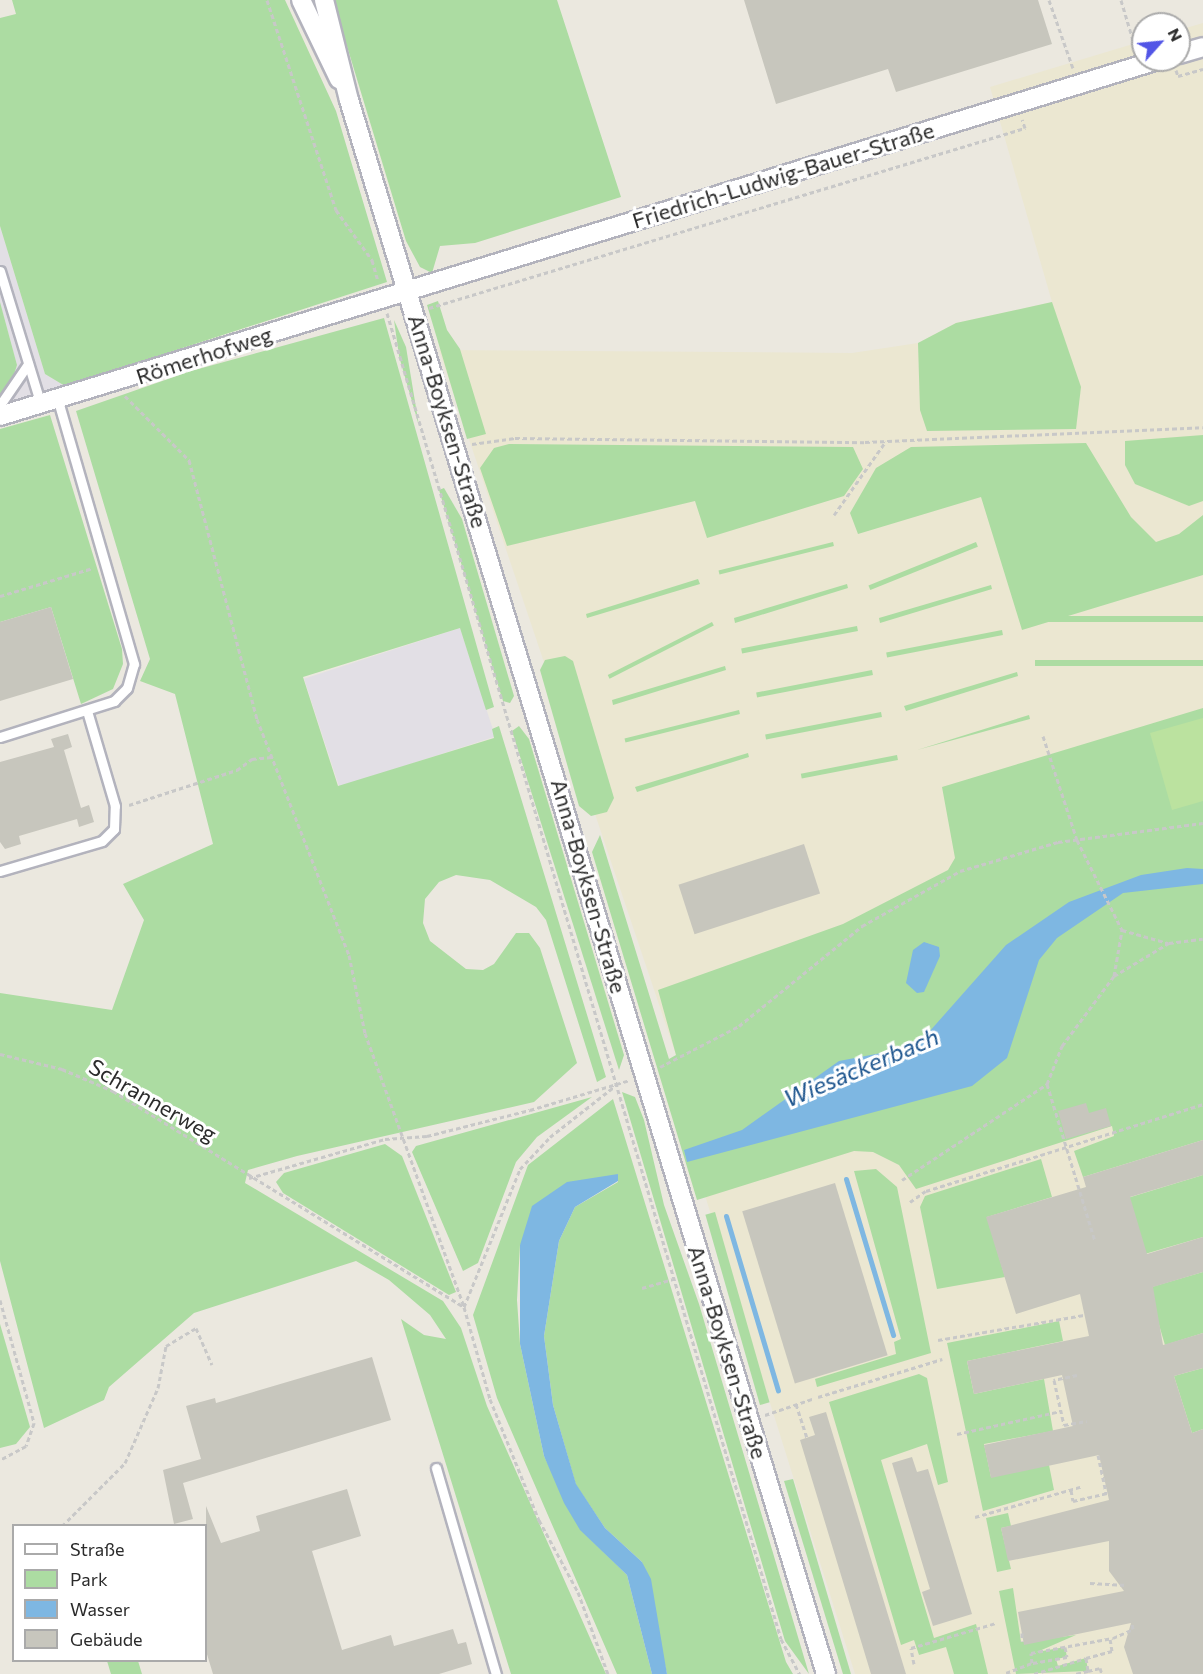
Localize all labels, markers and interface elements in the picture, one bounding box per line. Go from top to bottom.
north arrow [1131,12,1191,72]
text: N [1165,25,1187,44]
street label: Friedrich-Ludwig-Bauer-Straße [629,116,937,234]
street label: Anna-Boyksen-Straße [403,311,493,531]
street label: Römerhofweg [132,321,276,389]
street label: Anna-Boyksen-Straße [546,776,632,996]
water label: Wiesäckerbach [779,1021,943,1113]
street label: Schrannerweg [85,1053,221,1147]
street label: Anna-Boyksen-Straße [683,1242,773,1462]
legend [12,1524,207,1662]
text: Straße [70,1538,125,1560]
text: Park [70,1568,108,1590]
text: Wasser [70,1598,130,1620]
text: Gebäude [70,1628,143,1650]

